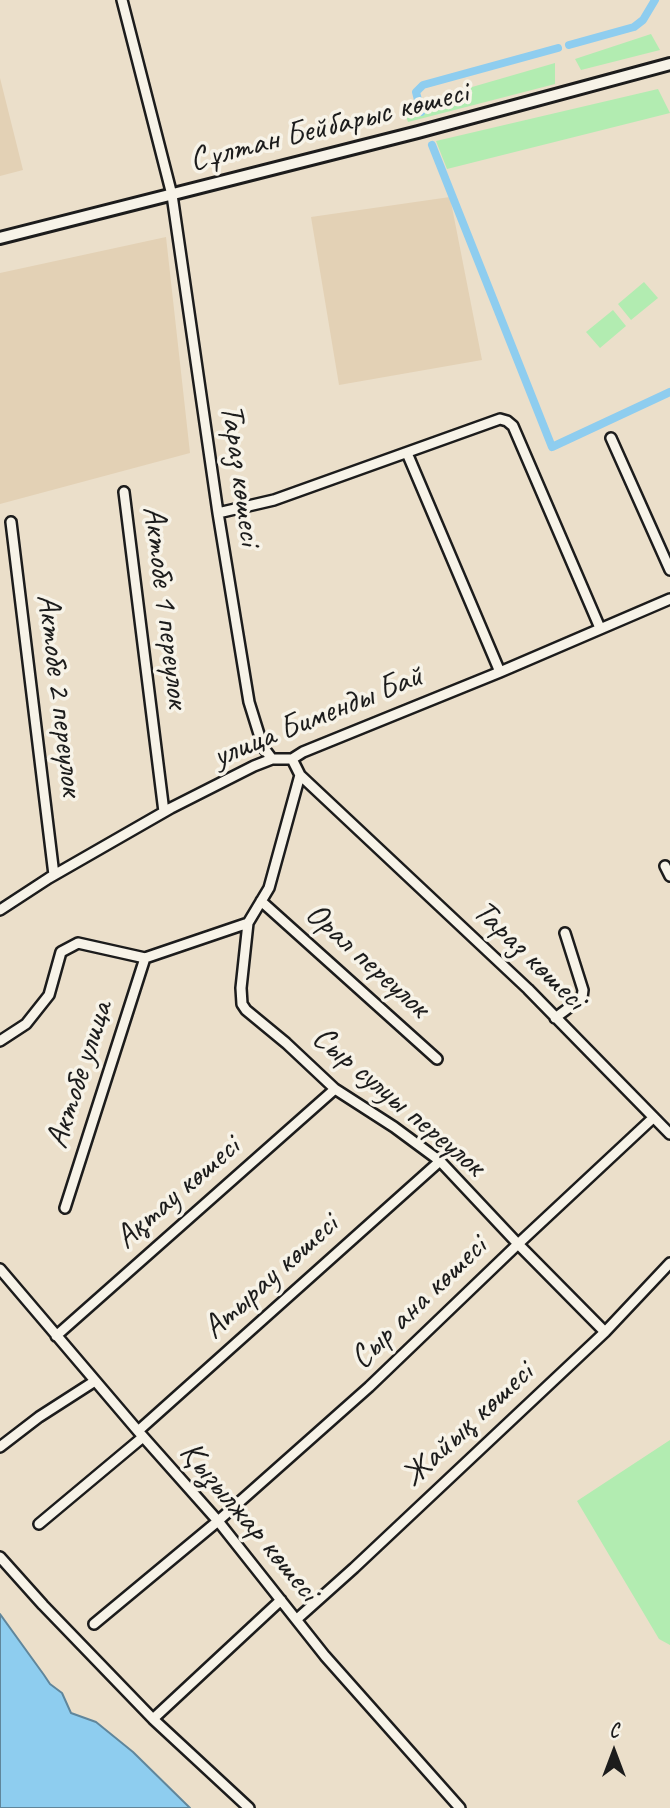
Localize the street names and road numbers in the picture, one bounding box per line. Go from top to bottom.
street label: Сұлтан Бейбарыс көшесі [186,73,472,181]
street label: Тараз көшесі [210,402,270,548]
street label: Актобе 1 переулок [133,504,197,710]
street label: Актобе 2 переулок [27,592,91,798]
street label: улица Бименды Бай [207,657,429,777]
street label: Тараз көшесі [464,892,594,1020]
street label: Орал переулок [297,895,437,1027]
street label: Актобе улица [38,997,122,1153]
street label: Сыр сулуы переулок [303,1018,493,1186]
street label: Ақтау көшесі [107,1128,249,1258]
street label: Атырау көшесі [195,1206,347,1348]
street label: Сыр ана көшесі [342,1228,496,1378]
street label: Жайық көшесі [394,1354,542,1496]
street label: Қызылжар көшесі [170,1434,328,1610]

